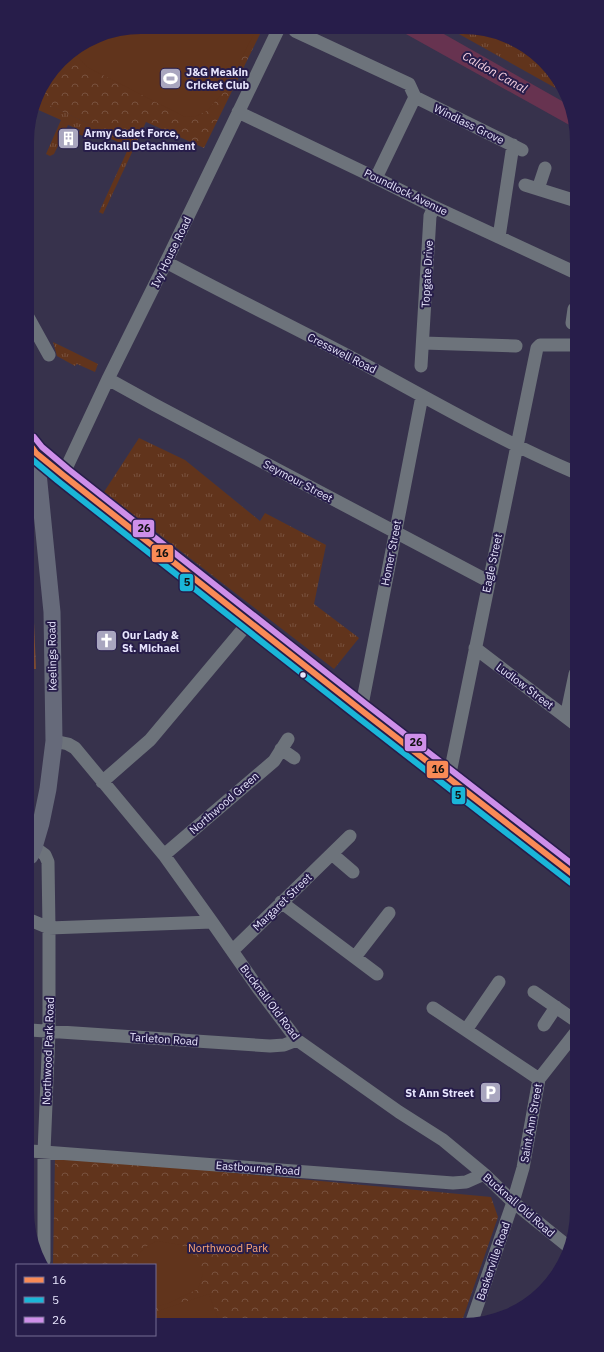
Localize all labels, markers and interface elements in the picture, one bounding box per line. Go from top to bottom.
water label: Caldon Canal [460,48,531,96]
sports icon: J&G Meakin Cricket Club [157,65,183,91]
place label: J&G Meakin Cricket Club [186,65,250,92]
street label: Windlass Grove [432,101,506,147]
building icon: Army Cadet Force, Bucknall Detachment [55,126,81,152]
place label: Army Cadet Force, Bucknall Detachment [84,126,195,153]
street label: Poundlock Avenue [362,166,450,218]
street label: Ivy House Road [148,214,194,290]
street label: Topgate Drive [418,240,436,308]
street label: Cresswell Road [305,330,379,376]
street label: Seymour Street [261,457,335,505]
line badge: 26 [132,519,155,538]
street label: Homer Street [378,519,404,587]
text: 26 [137,521,151,535]
street label: Eagle Street [479,532,505,594]
line badge: 16 [151,544,174,563]
text: 16 [155,546,169,560]
line badge: 5 [179,573,194,592]
text: 5 [184,575,191,589]
street label: Keelings Road [44,621,60,691]
church icon: Our Lady & St. Michael [94,628,120,654]
place label: Our Lady & St. Michael [122,628,180,655]
street label: Ludlow Street [493,660,557,712]
unlabelled marker [298,670,308,680]
line badge: 26 [404,733,427,752]
text: 26 [409,735,423,749]
line badge: 16 [426,760,449,779]
text: 16 [431,762,445,776]
street label: Northwood Green [186,769,262,837]
line badge: 5 [451,786,466,805]
text: 5 [455,788,462,802]
street label: Margaret Street [249,870,315,934]
street label: Bucknall Old Road [237,962,303,1042]
street label: Northwood Park Road [39,997,57,1105]
street label: Tarleton Road [129,1030,199,1048]
parking icon: St Ann Street [477,1080,503,1106]
street label: Saint Ann Street [517,1082,545,1164]
place label: St Ann Street [405,1086,474,1100]
street label: Eastbourne Road [215,1158,301,1178]
street label: Bucknall Old Road [480,1170,558,1240]
street label: Baskerville Road [473,1220,513,1302]
park label: Northwood Park [188,1241,268,1255]
legend [16,1264,156,1336]
text: 16 [52,1272,66,1287]
text: 5 [52,1292,59,1307]
text: 26 [52,1312,66,1327]

